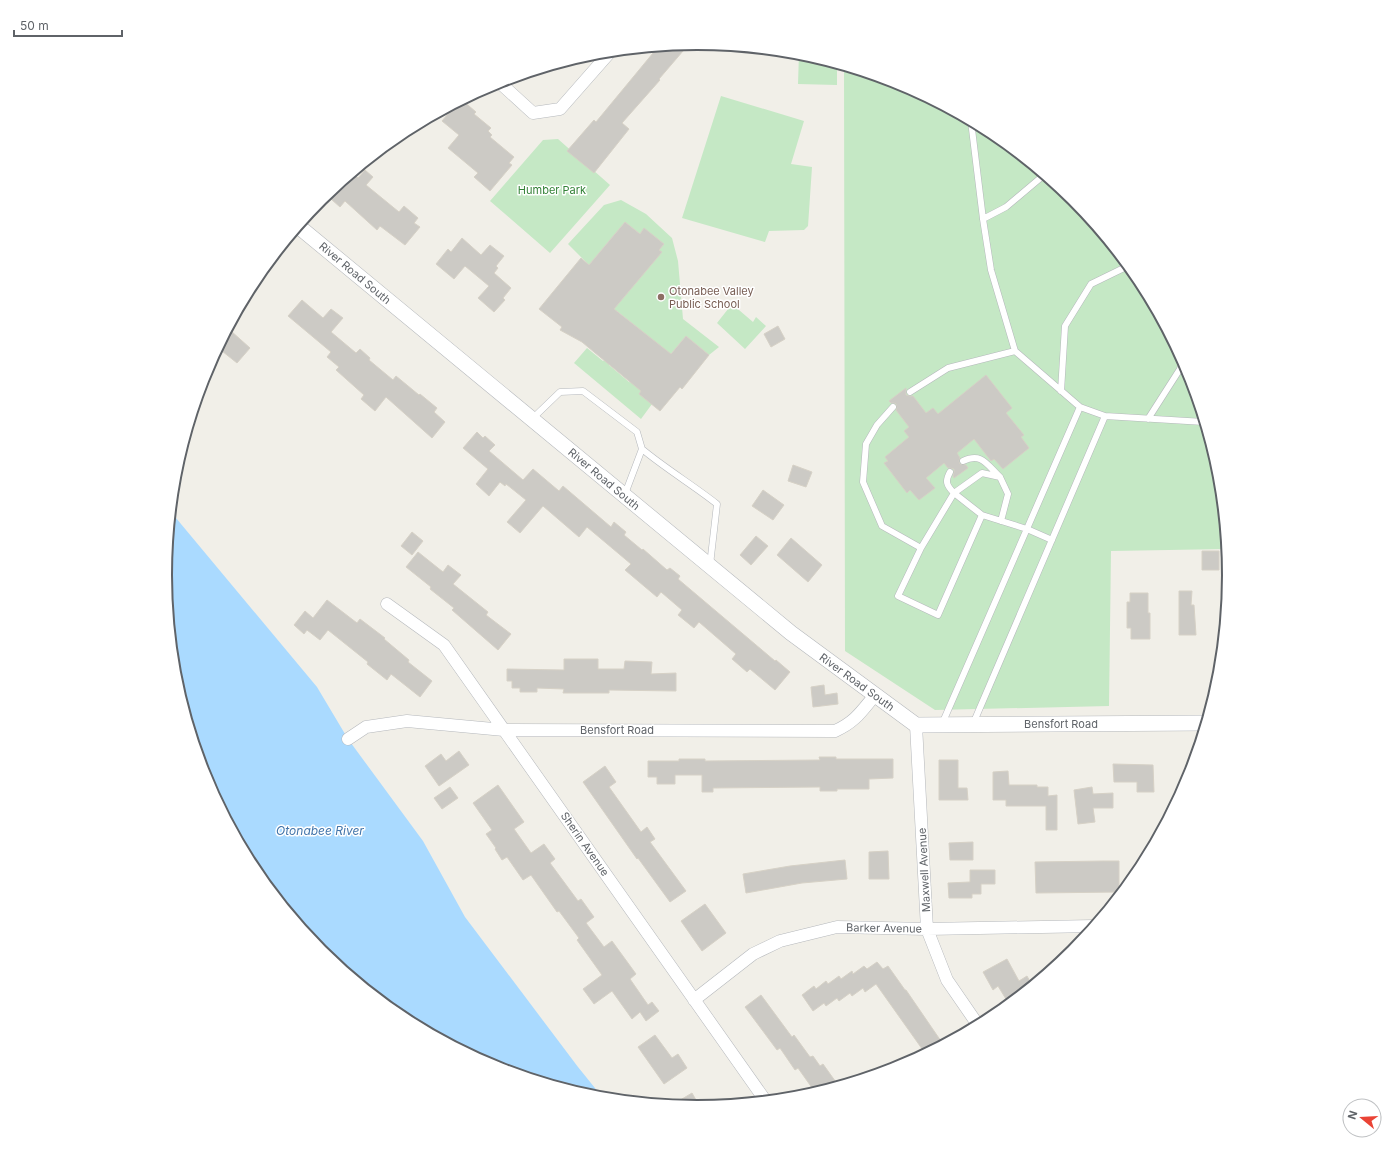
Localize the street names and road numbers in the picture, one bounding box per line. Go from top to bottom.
street label: River Road South [316,239,394,307]
street label: River Road South [565,445,643,513]
street label: River Road South [817,650,897,714]
street label: Bensfort Road [1024,717,1098,731]
street label: Bensfort Road [580,723,654,737]
street label: Sherin Avenue [558,809,612,879]
street label: Maxwell Avenue [915,827,933,913]
street label: Barker Avenue [846,920,922,936]

